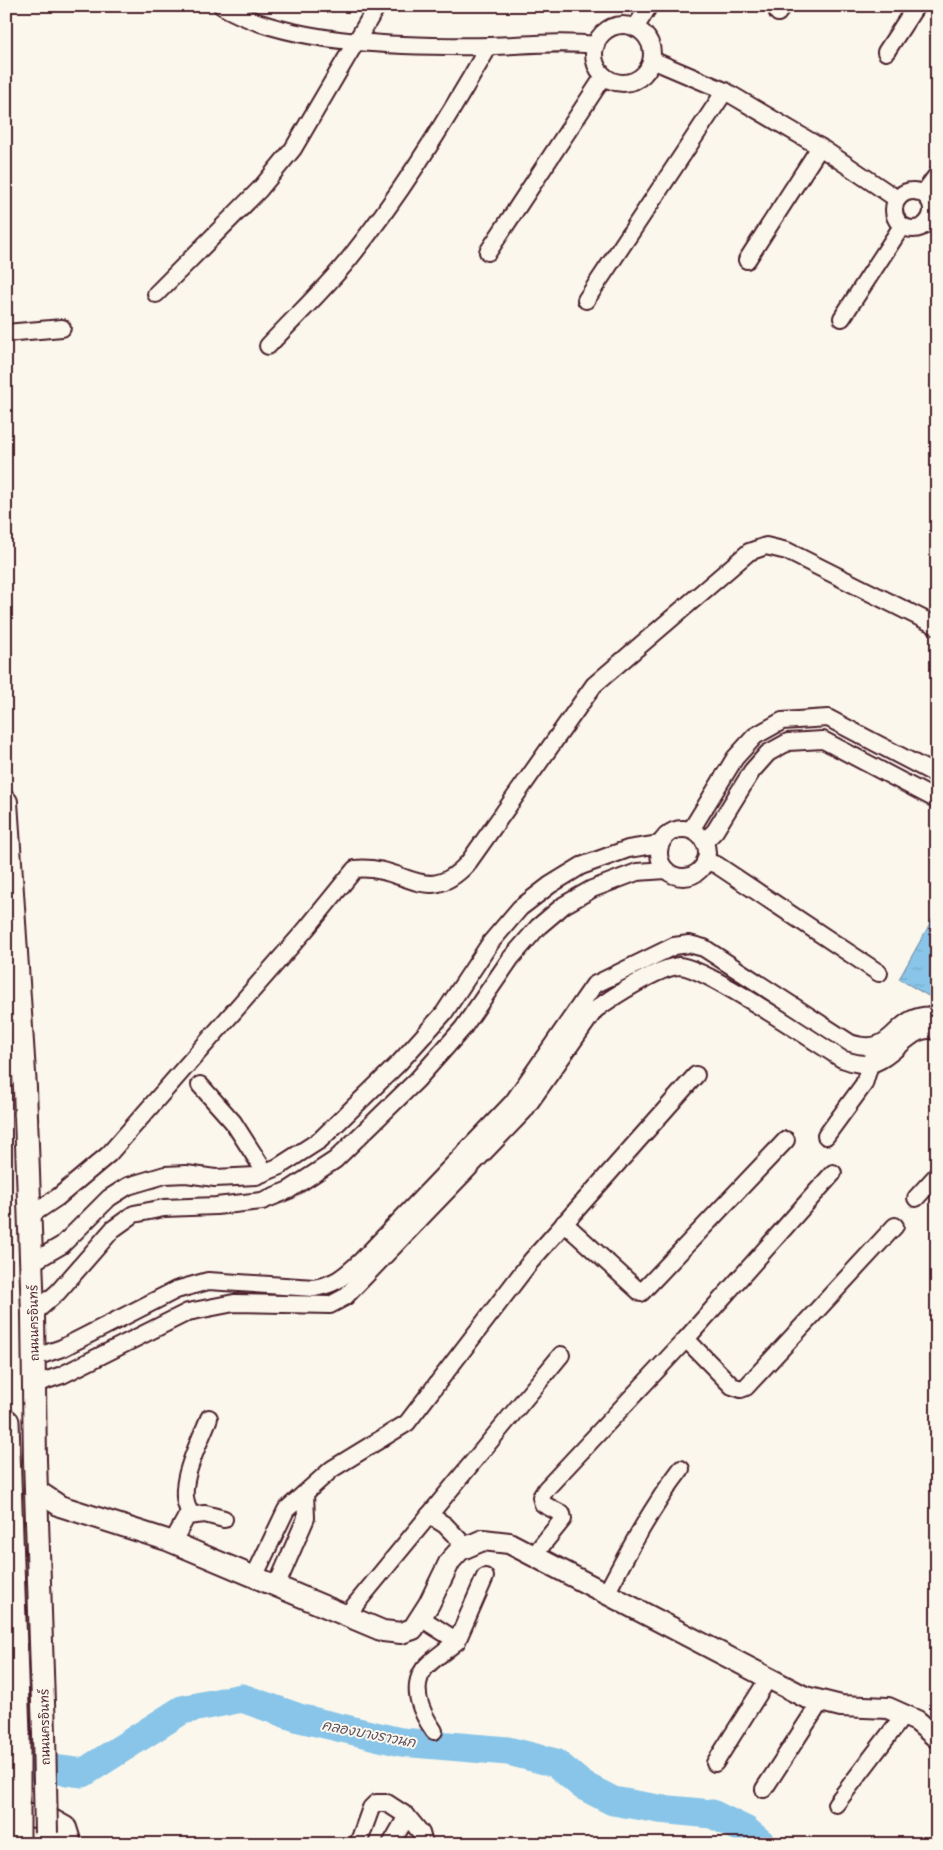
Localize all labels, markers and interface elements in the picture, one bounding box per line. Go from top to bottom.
street label: ถนนนครอินทร์ [23,1284,43,1361]
street label: ถนนนครอินทร์ [34,1688,54,1765]
water label: คลองบางราวนก [320,1714,418,1753]

